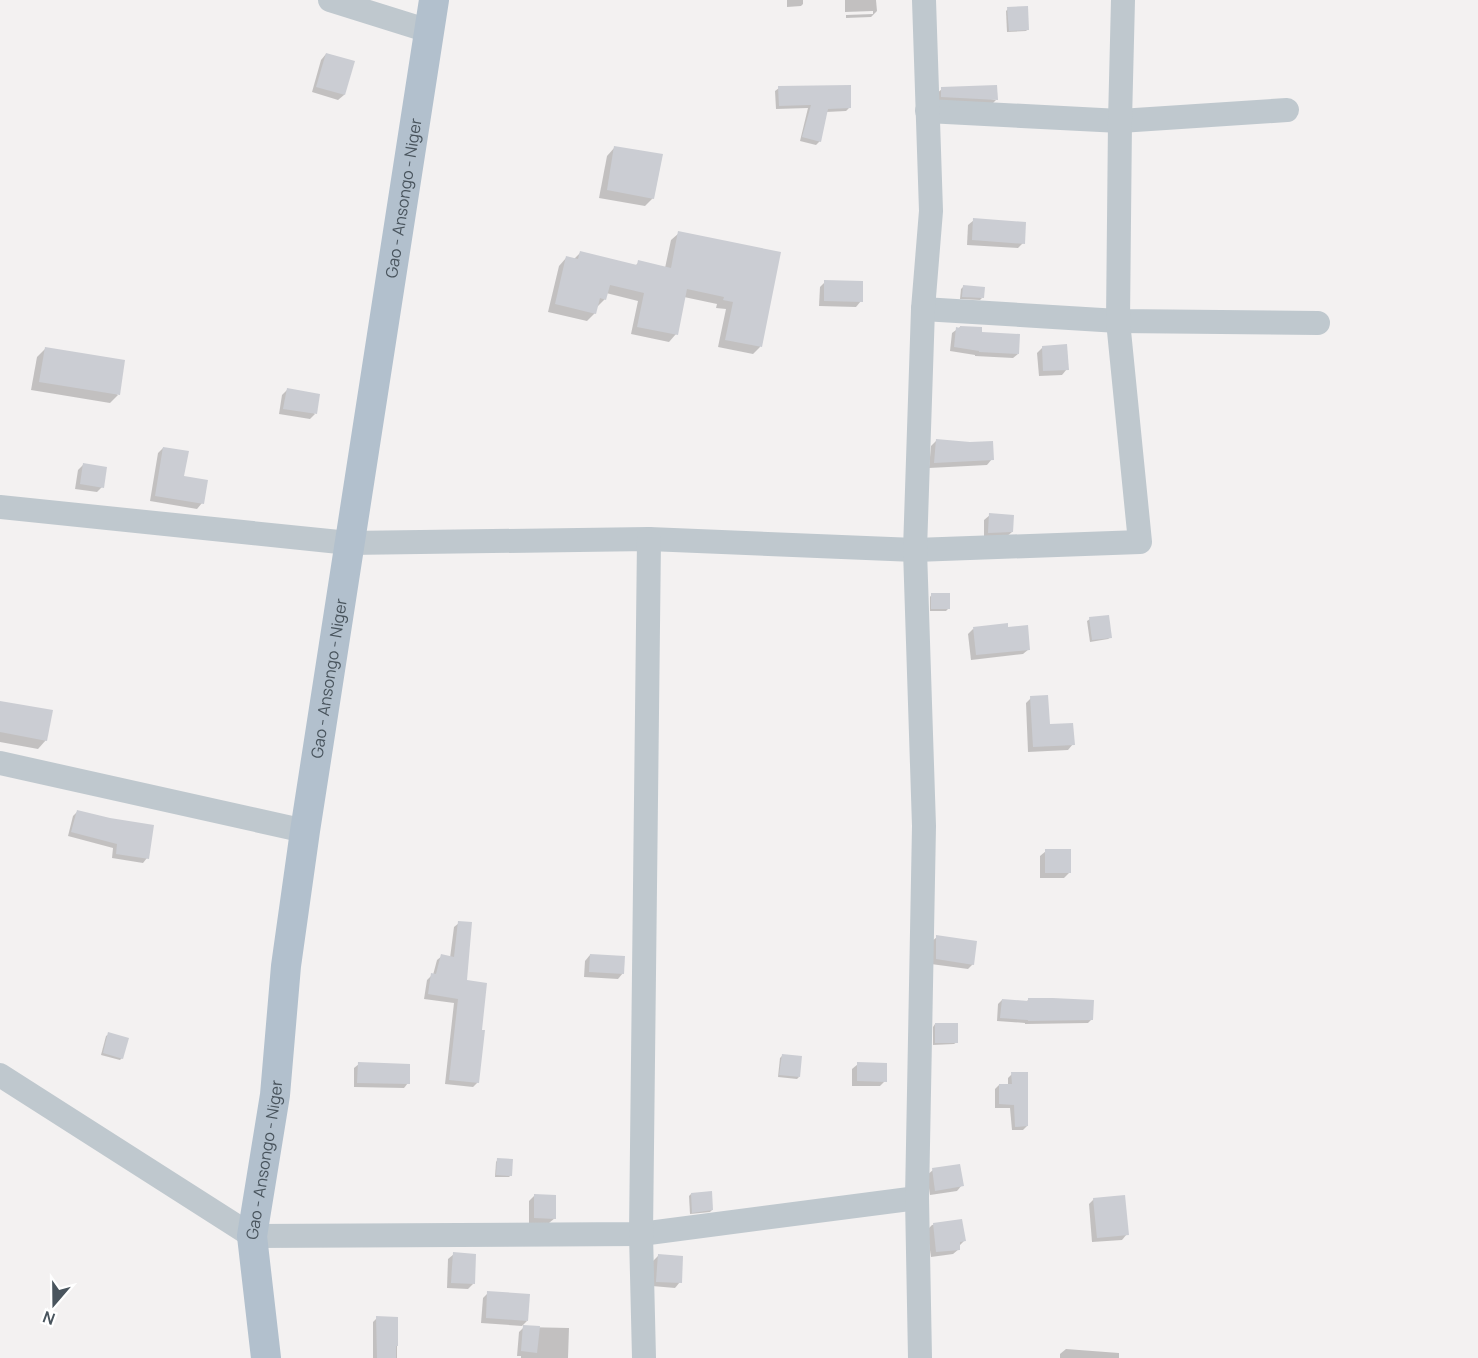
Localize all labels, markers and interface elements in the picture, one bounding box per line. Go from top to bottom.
street label: Gao - Ansongo - Niger [380,116,427,279]
street label: Gao - Ansongo - Niger [305,597,352,760]
street label: Gao - Ansongo - Niger [241,1079,287,1241]
north arrow [24,1274,84,1334]
text: N [40,1306,58,1330]

